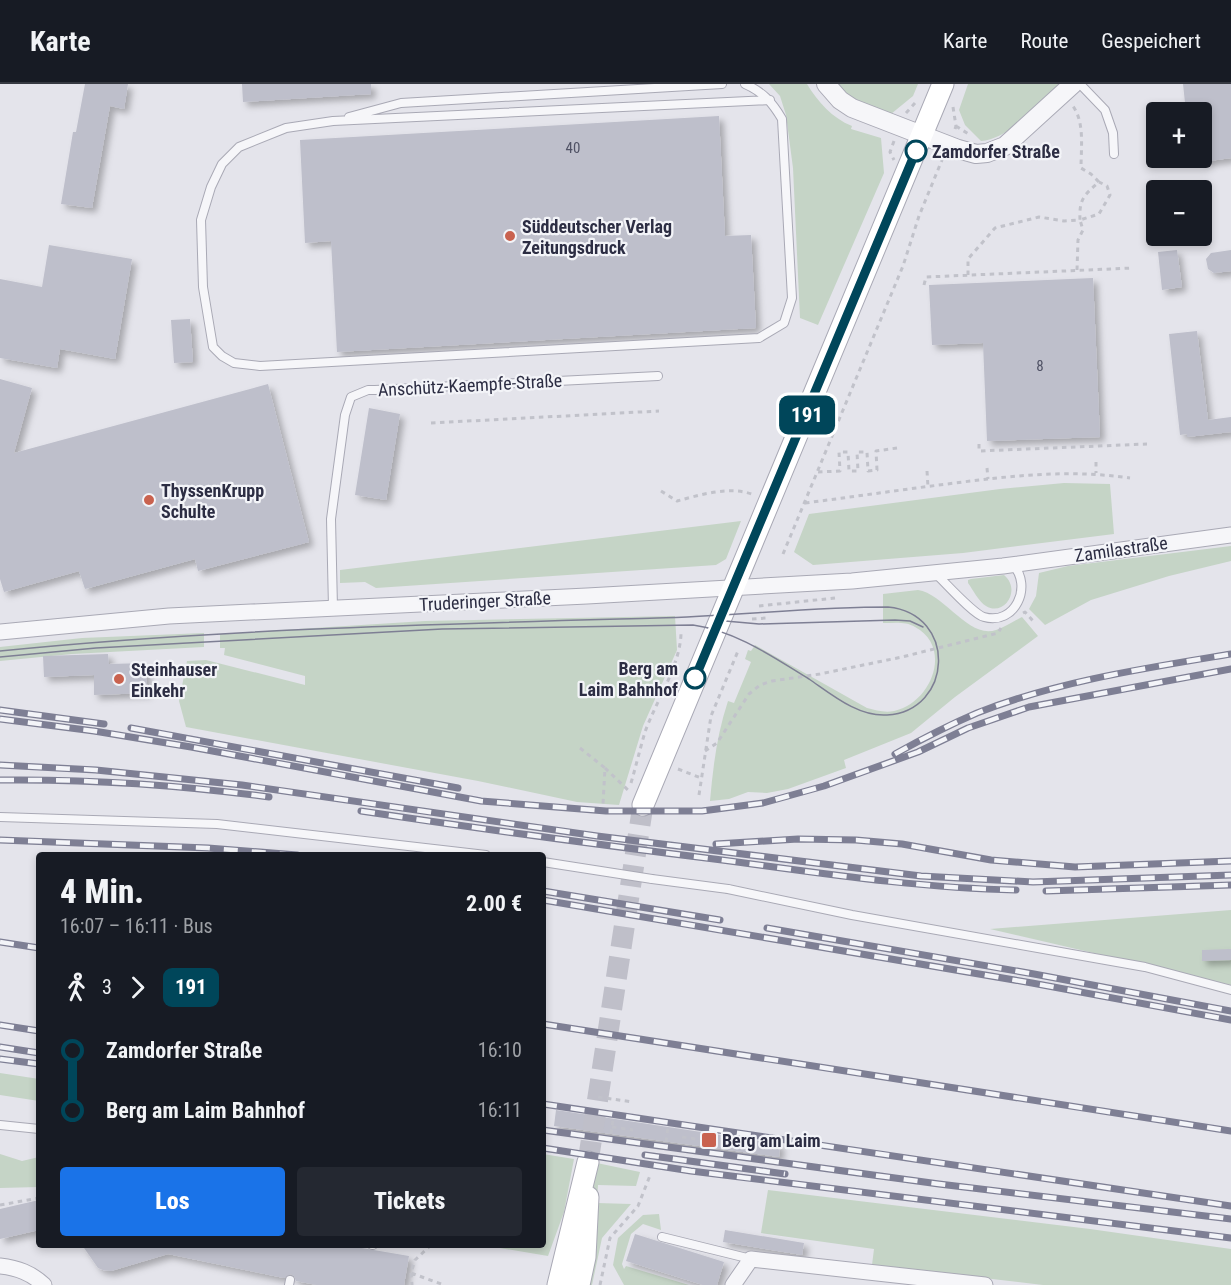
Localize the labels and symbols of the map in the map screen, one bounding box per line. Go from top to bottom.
house number: 40 [566,139,580,157]
marker: Zamdorfer Straße [905,140,927,162]
place label: Zamdorfer Straße [932,141,1060,162]
place label: Süddeutscher Verlag Zeitungsdruck [522,216,672,258]
marker: Süddeutscher Verlag Zeitungsdruck [503,229,517,243]
house number: 8 [1036,357,1044,375]
street label: Anschütz-Kaempfe-Straße [377,370,563,400]
line badge: 191 [772,396,842,434]
place label: ThyssenKrupp Schulte [161,480,264,522]
marker: ThyssenKrupp Schulte [142,493,156,507]
street label: Zamilastraße [1073,532,1169,566]
street label: Truderinger Straße [419,587,551,615]
place label: Berg am Laim Bahnhof [579,658,678,700]
place label: Steinhauser Einkehr [131,659,217,701]
marker: Berg am Laim Bahnhof [684,667,706,689]
marker: Steinhauser Einkehr [112,672,126,686]
place label: Berg am Laim [722,1130,821,1151]
marker: Berg am Laim [700,1131,718,1149]

